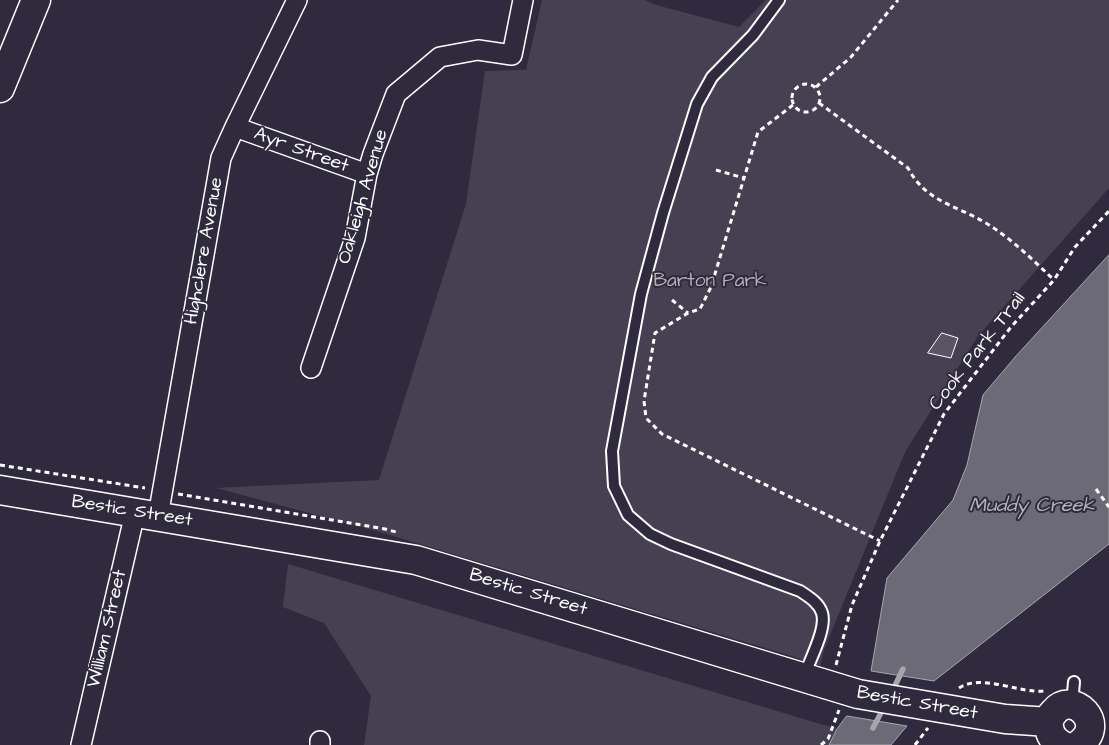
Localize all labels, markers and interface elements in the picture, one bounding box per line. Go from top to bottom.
street label: Ayr Street [250,123,352,179]
street label: Oakleigh Avenue [334,127,394,267]
street label: Highclere Avenue [181,176,229,326]
park label: Barton Park [653,271,767,293]
street label: Cook Park Trail [925,288,1031,416]
street label: Bestic Street [70,491,194,533]
water label: Muddy Creek [969,495,1095,519]
street label: Bestic Street [466,564,590,622]
street label: William Street [83,568,133,690]
street label: Bestic Street [855,682,979,726]

